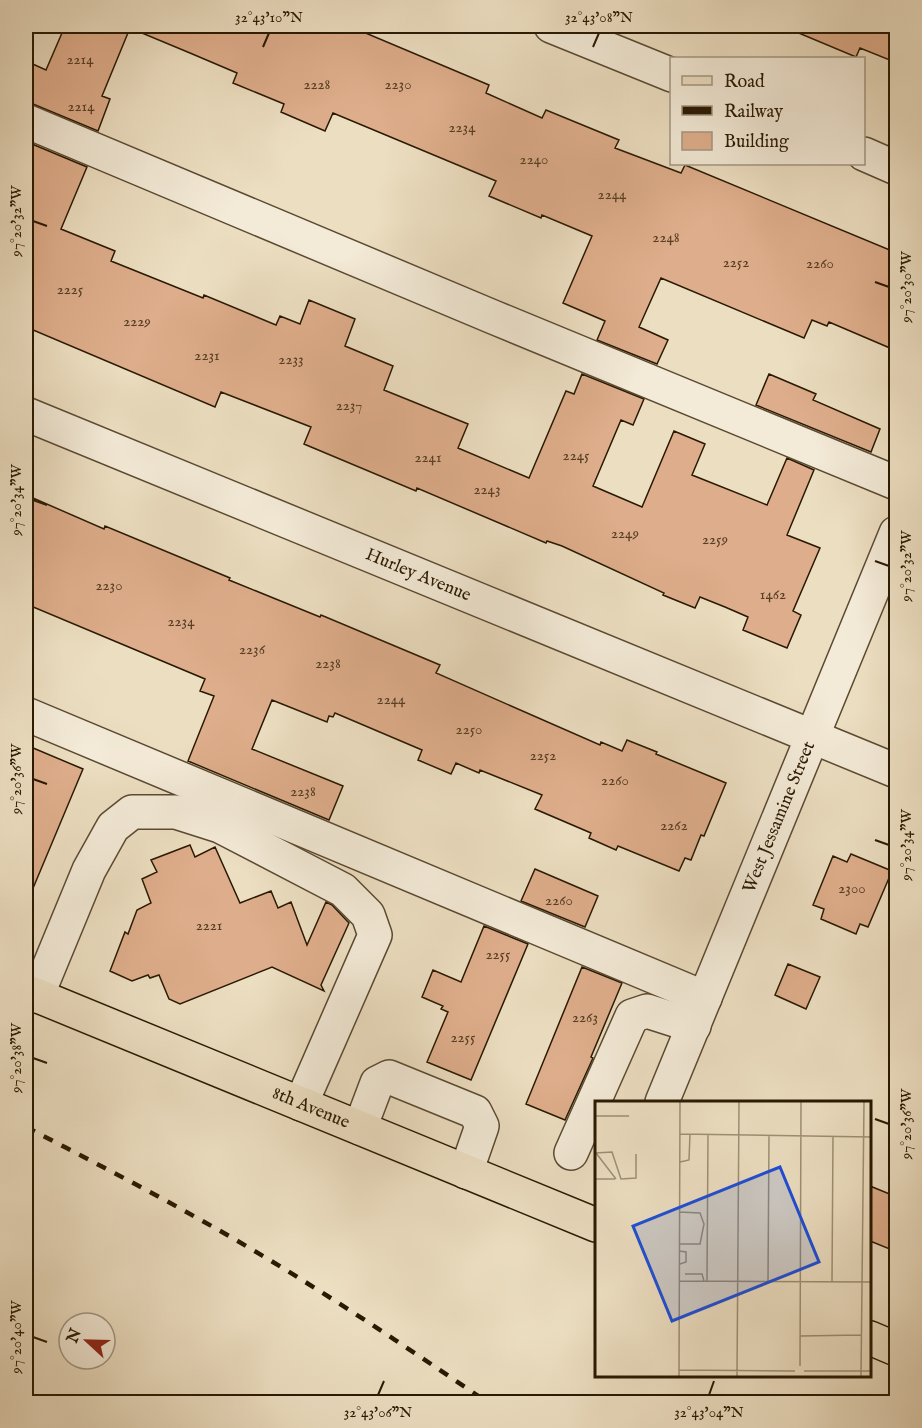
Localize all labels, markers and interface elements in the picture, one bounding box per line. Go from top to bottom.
text: 32°43'10"N [235,8,303,27]
text: 32°43'08"N [565,8,633,27]
house number: 2214 [66,50,94,69]
legend [670,57,865,165]
text: Road [724,71,765,94]
house number: 2228 [304,75,331,94]
house number: 2230 [384,75,412,94]
house number: 2214 [67,97,95,116]
text: Railway [724,101,783,124]
house number: 2234 [448,118,476,137]
text: Building [724,131,789,154]
house number: 2240 [520,150,548,169]
text: 97°20'32"W [7,185,26,258]
house number: 2244 [598,185,627,204]
house number: 2248 [652,228,680,247]
text: 97°20'30"W [897,251,916,324]
house number: 2252 [723,253,749,272]
house number: 2260 [806,254,834,273]
house number: 2225 [57,280,84,299]
house number: 2229 [123,312,151,331]
house number: 2231 [194,346,220,365]
house number: 2233 [278,350,304,369]
house number: 2237 [336,396,362,415]
house number: 2245 [563,446,590,465]
house number: 2241 [414,448,442,467]
text: 97°20'34"W [7,464,26,537]
house number: 2243 [473,480,501,499]
house number: 2249 [611,524,639,543]
house number: 2259 [702,530,728,549]
text: 97°20'32"W [897,530,916,603]
street label: Hurley Avenue [362,543,474,607]
house number: 2230 [95,576,123,595]
house number: 1462 [760,585,786,604]
house number: 2234 [167,612,195,631]
house number: 2236 [239,640,266,659]
house number: 2238 [315,654,341,673]
house number: 2244 [377,690,406,709]
house number: 2250 [456,720,482,739]
street label: West Jessamine Street [738,738,821,896]
text: 97°20'36"W [7,743,26,815]
house number: 2252 [530,746,556,765]
house number: 2260 [601,771,629,790]
house number: 2238 [290,782,316,801]
text: 97°20'34"W [897,809,916,882]
house number: 2262 [660,816,688,835]
house number: 2300 [838,879,866,898]
house number: 2260 [545,891,573,910]
house number: 2221 [196,916,222,935]
house number: 2255 [486,945,511,964]
house number: 2263 [572,1008,598,1027]
text: 97°20'38"W [7,1022,26,1094]
house number: 2255 [451,1028,476,1047]
street label: 8th Avenue [269,1082,353,1134]
text: 97°20'36"W [897,1088,916,1160]
inset map [595,1101,871,1377]
text: 97°20'40"W [7,1300,26,1375]
north arrow [57,1311,117,1371]
text: N [63,1326,87,1347]
text: 32°43'06"N [344,1403,412,1422]
text: 32°43'04"N [674,1403,744,1422]

